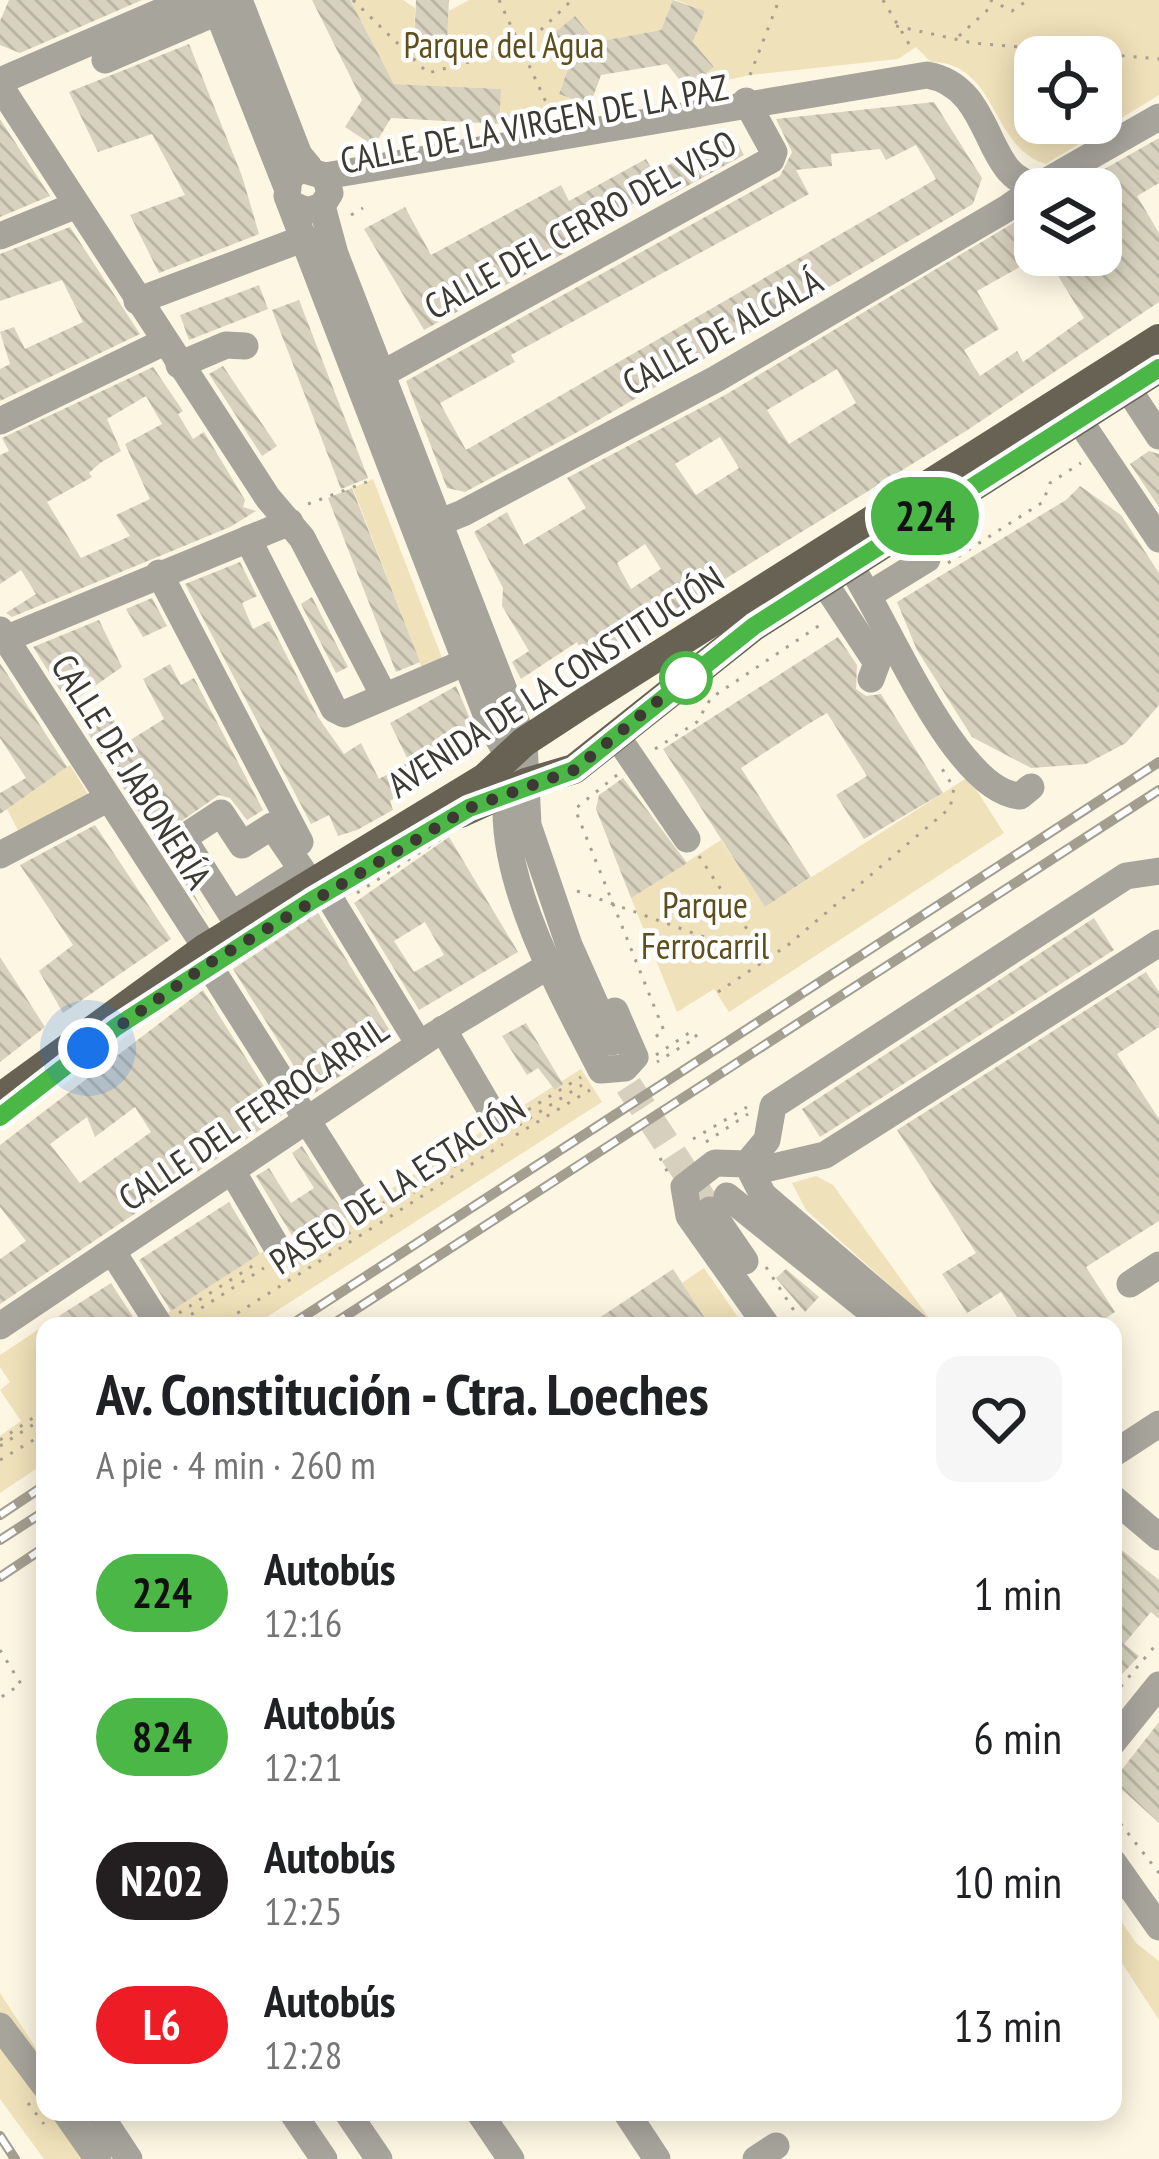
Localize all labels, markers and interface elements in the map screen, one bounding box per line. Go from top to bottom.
park label: Parque del Agua [404,21,604,68]
map controls [1014,36,1122,276]
button: locate [1014,36,1122,144]
street label: CALLE DE LA VIRGEN DE LA PAZ [336,62,732,184]
street label: CALLE DEL CERRO DEL VISO [416,119,744,329]
button: layers [1014,168,1122,276]
street label: CALLE DE ALCALÁ [614,257,830,405]
line badge: 224 [856,477,994,555]
text: 224 [895,488,955,543]
street label: AVENIDA DE LA CONSTITUCIÓN [378,555,732,807]
street label: CALLE DE JABONERÍA [41,645,223,897]
unlabelled marker [661,653,711,703]
park label: Parque Ferrocarril [641,881,770,969]
street label: CALLE DEL FERROCARRIL [109,1005,397,1221]
your location [58,1018,118,1078]
street label: PASEO DE LA ESTACIÓN [260,1084,534,1284]
button: heart [936,1356,1062,1482]
text: Av. Constitución - Ctra. Loeches [96,1357,709,1431]
text: A pie · 4 min · 260 m [96,1439,376,1490]
text: Autobús [264,1539,396,1597]
text: 1 min [973,1564,1062,1622]
text: 224 [132,1565,192,1620]
text: 12:16 [264,1597,342,1648]
text: Autobús [264,1683,396,1741]
text: 6 min [973,1708,1062,1766]
text: 824 [132,1709,192,1764]
text: 12:21 [264,1741,342,1792]
text: Autobús [264,1827,396,1885]
text: 10 min [953,1852,1062,1910]
text: N202 [121,1853,203,1908]
text: 12:25 [264,1885,342,1936]
text: Autobús [264,1971,396,2029]
text: 13 min [953,1996,1062,2054]
text: L6 [143,1997,181,2052]
text: 12:28 [264,2029,342,2080]

